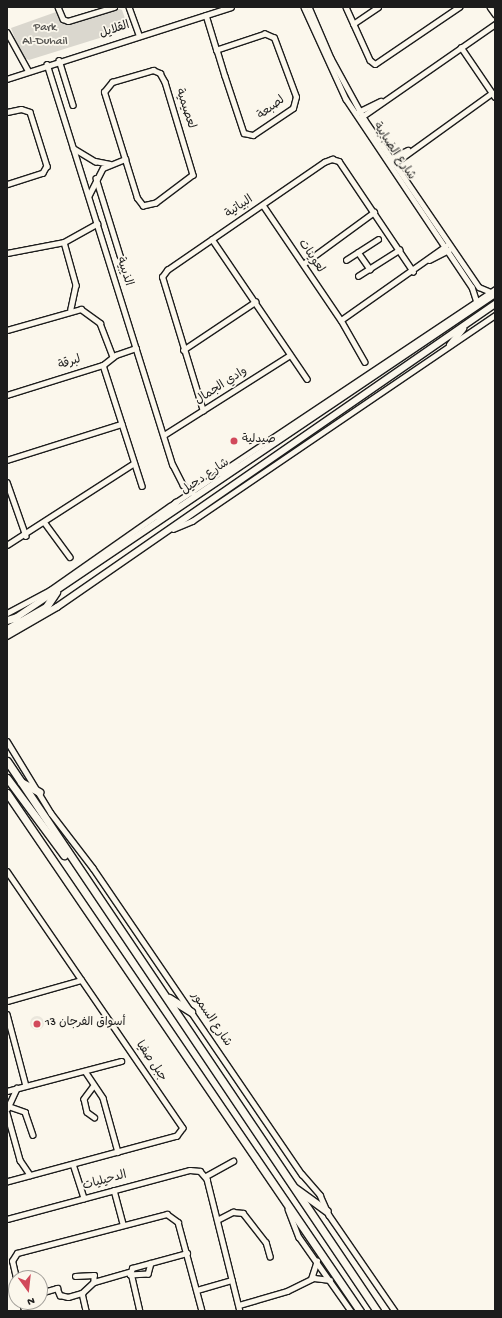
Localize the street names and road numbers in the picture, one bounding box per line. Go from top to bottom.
street label: القلايل [98,19,132,43]
street label: لعصيمية [171,87,197,131]
street label: لصبعة [255,94,289,124]
street label: شارع الضبابية [369,121,417,183]
street label: البياتية [223,194,257,222]
street label: لعوينات [294,238,326,276]
street label: الذيبية [112,256,134,288]
street label: لبرقة [57,354,83,374]
street label: وادي الجمال [193,365,251,409]
street label: شارع دحيل [179,457,233,499]
street label: شارع السمور [186,990,234,1050]
street label: جبل صفيا [131,1039,169,1085]
street label: الدحيليات [81,1169,129,1195]

